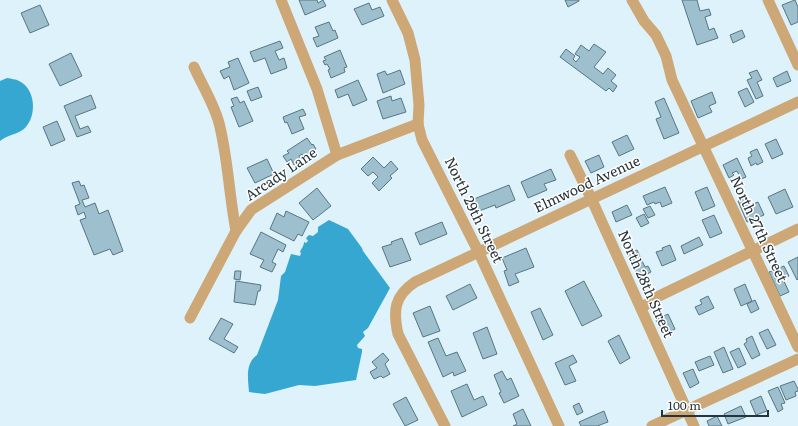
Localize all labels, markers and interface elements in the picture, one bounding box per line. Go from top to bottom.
street label: Arcady Lane [241,142,320,205]
street label: Elmwood Avenue [530,150,643,217]
street label: North 29th Street [441,153,509,266]
street label: North 27th Street [726,172,793,285]
street label: North 28th Street [614,227,680,341]
scale bar [662,392,768,418]
text: 100 m [668,396,701,414]

